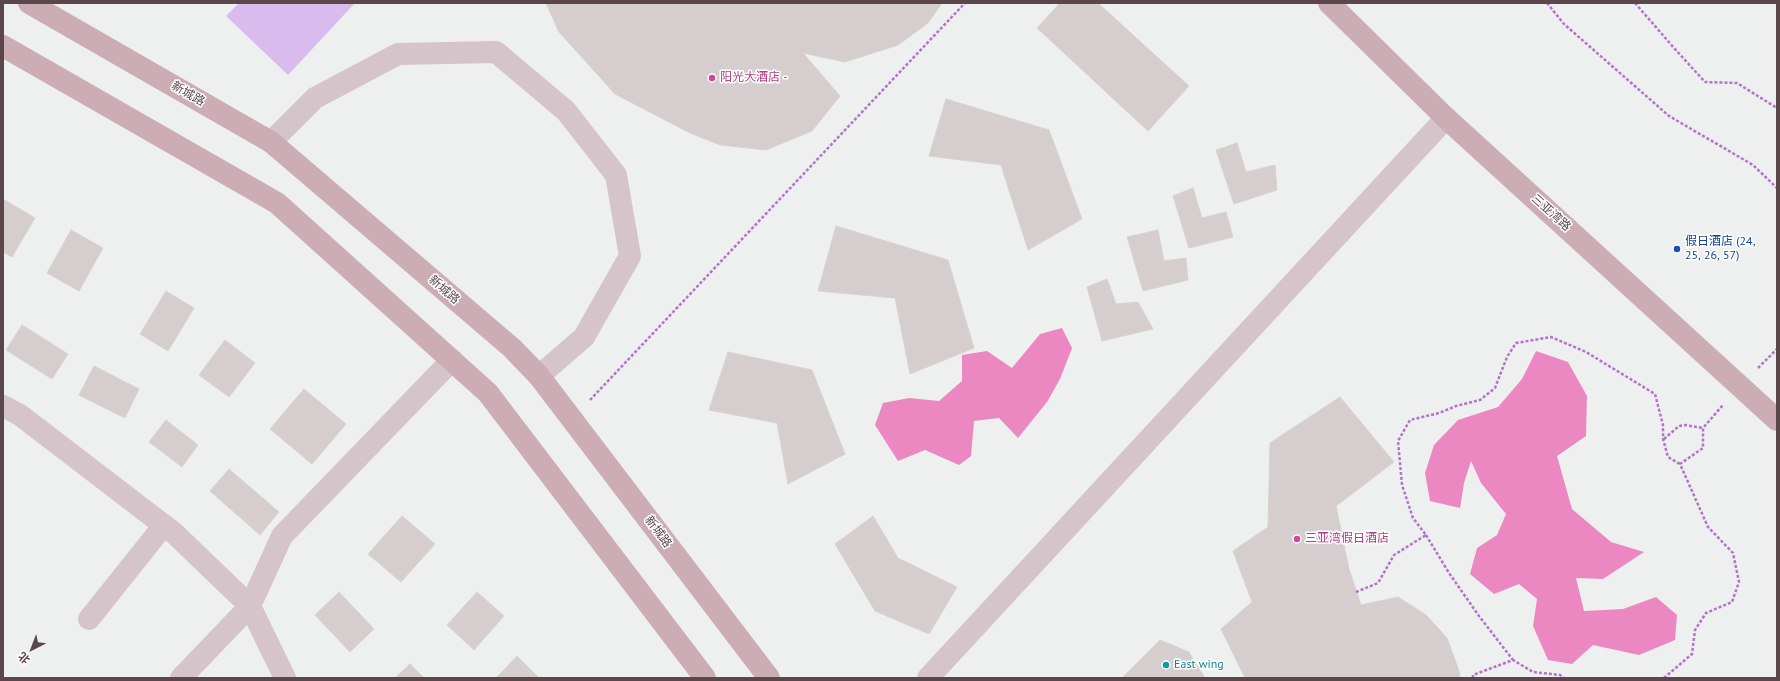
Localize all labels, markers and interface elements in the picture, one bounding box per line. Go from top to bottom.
place label: 阳光大酒店 - [720,71,788,85]
marker: 阳光大酒店 - [707,73,717,83]
street label: 新城路 [169,79,207,109]
street label: 三亚湾路 [1528,192,1574,234]
place label: 假日酒店 (24, 25, 26, 57) [1685,235,1755,263]
marker: 假日酒店 (24, 25, 26, 57) [1672,244,1682,254]
street label: 新城路 [426,273,462,307]
street label: 新城路 [641,513,675,551]
place label: 三亚湾假日酒店 [1305,532,1389,546]
marker: 三亚湾假日酒店 [1292,534,1302,544]
north arrow [12,629,52,669]
text: 北 [15,649,33,667]
place label: East wing [1174,658,1224,672]
marker: East wing [1161,660,1171,670]

